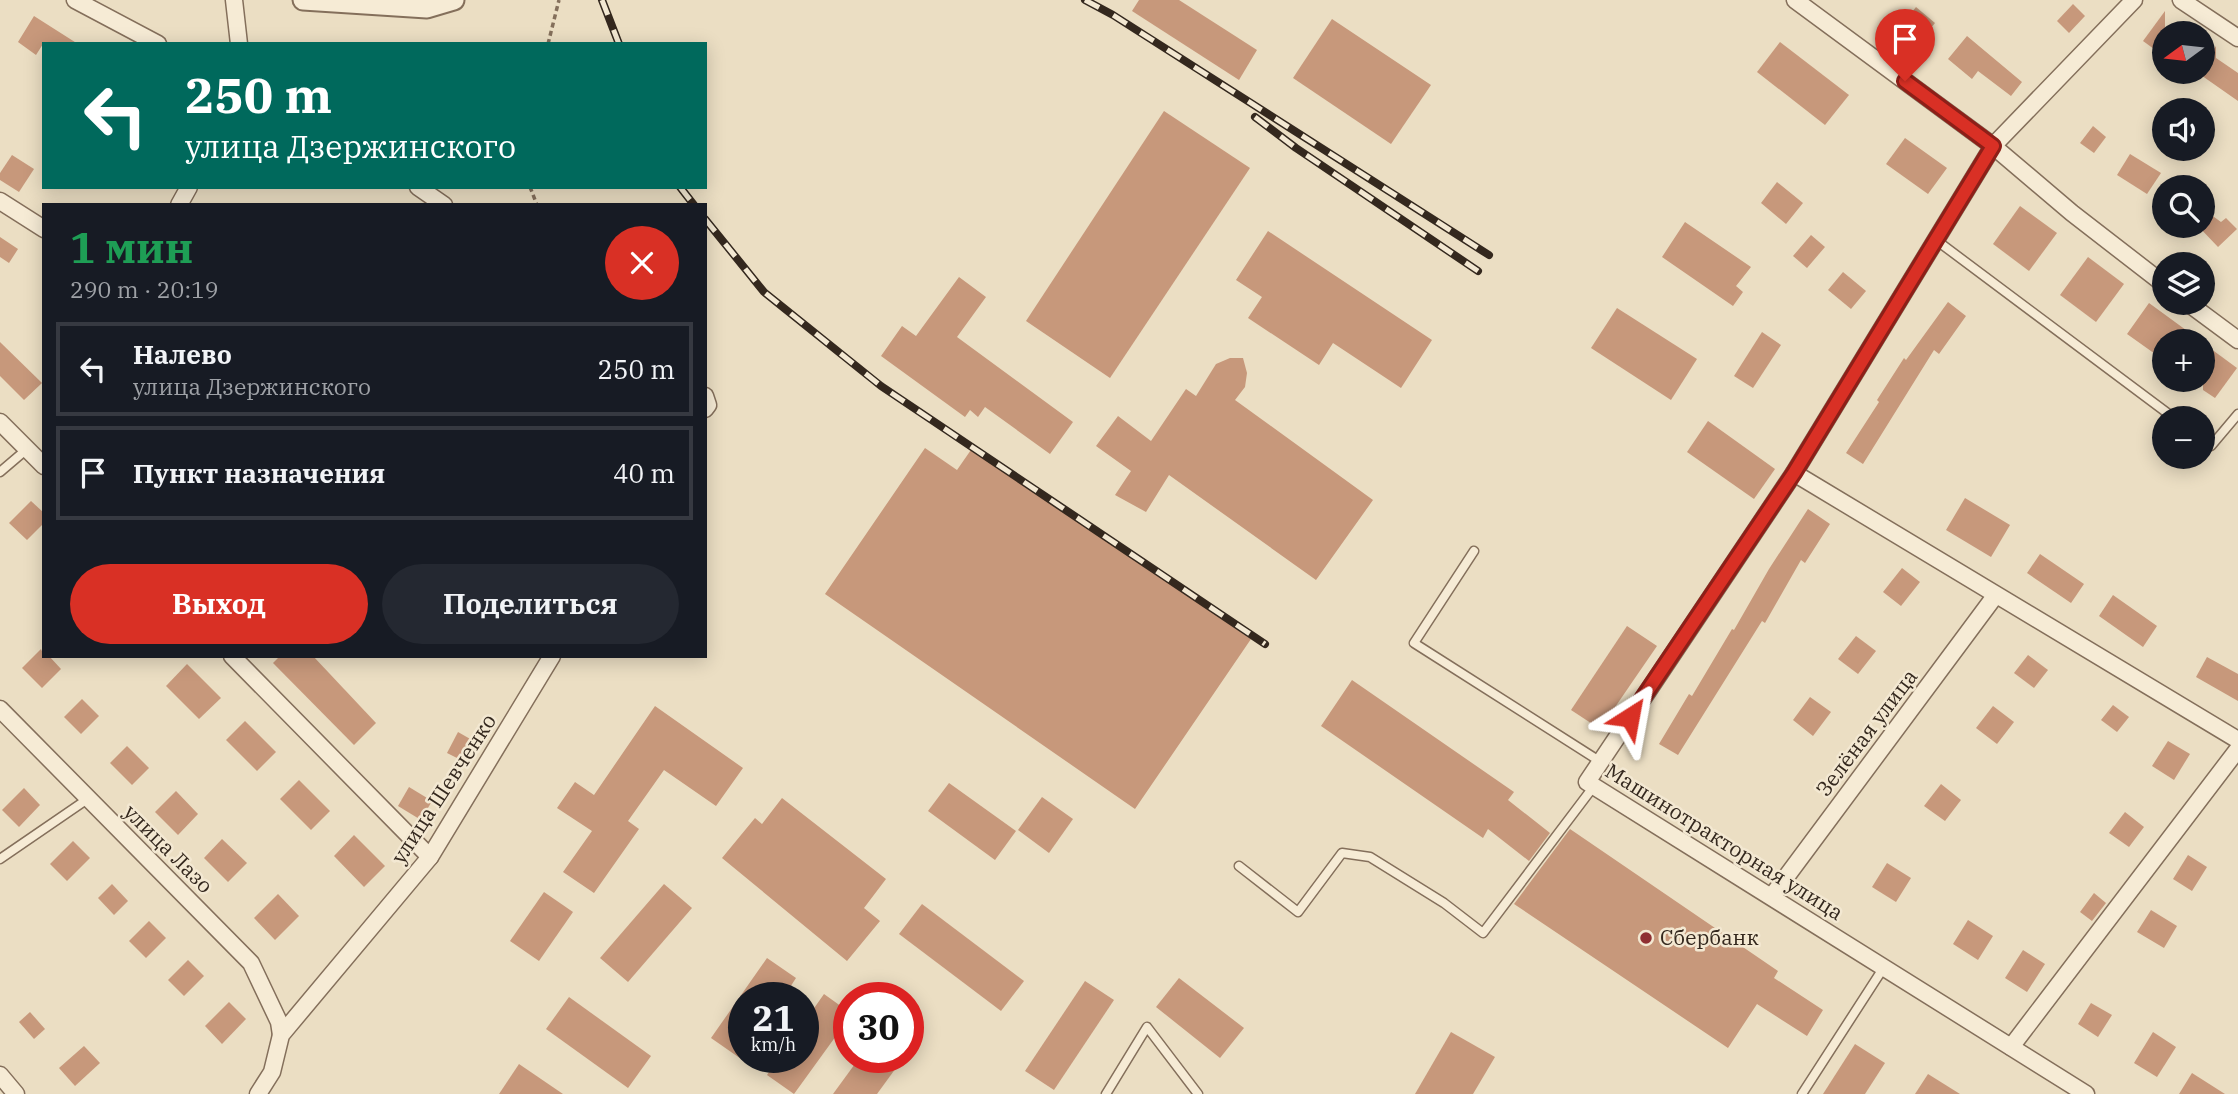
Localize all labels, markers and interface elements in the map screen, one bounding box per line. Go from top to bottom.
pin [1875,9,1935,81]
icon: arrive [1886,20,1924,58]
north arrow [2152,21,2216,84]
map controls [2152,21,2215,469]
text: 250 m [185,63,332,126]
icon: left [70,70,161,161]
button: sound [2152,98,2215,161]
text: улица Дзержинского [185,125,516,167]
button: search [2152,175,2215,238]
text: 1 мин [70,220,193,275]
button: close [605,226,679,300]
button: layers [2152,252,2215,315]
text: 290 m · 20:19 [70,274,219,304]
button: + [2152,329,2215,392]
text: Налево [133,337,232,371]
icon: left [74,350,112,388]
text: 250 m [597,352,675,386]
text: улица Дзержинского [133,371,371,401]
button: − [2152,406,2215,469]
icon: arrive [74,454,112,492]
text: Пункт назначения [133,456,385,490]
text: 40 m [613,456,675,490]
button: Выход [70,564,368,644]
button: Поделиться [382,564,679,644]
street label: Зелёная улица [1809,663,1923,802]
position arrow [1593,680,1667,754]
street label: улица Шевченко [384,708,502,869]
street label: Машинотракторная улица [1600,756,1849,926]
street label: улица Лазо [118,798,219,899]
place label: Сбербанк [1660,923,1759,951]
marker: Сбербанк [1638,930,1654,946]
speed limit sign: 30 [833,982,924,1073]
text: 21 [752,995,795,1041]
text: km/h [751,1033,796,1056]

